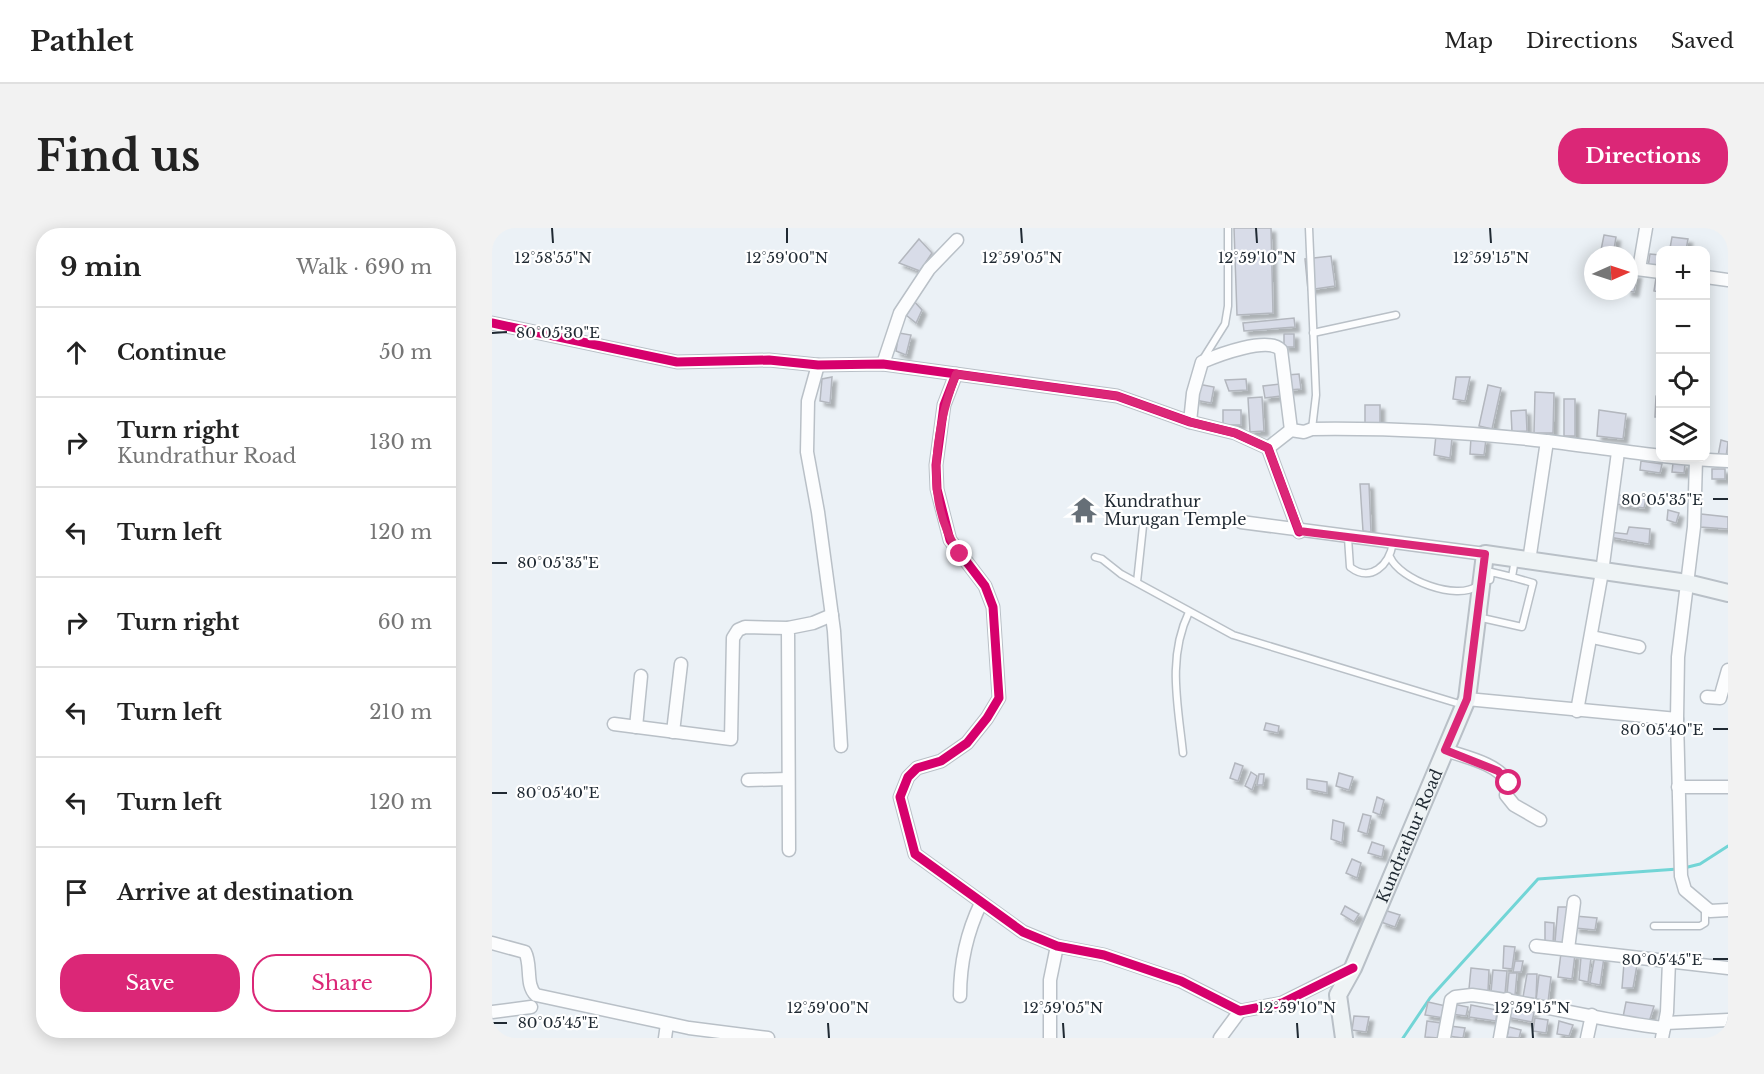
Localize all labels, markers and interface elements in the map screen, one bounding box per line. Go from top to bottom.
text: Pathlet [30,24,134,59]
text: Map [1444,28,1493,54]
text: Directions [1526,28,1638,54]
text: Saved [1671,28,1734,54]
button: Directions [1558,128,1728,184]
text: Find us [36,130,200,182]
north arrow [1584,246,1638,300]
map controls [1656,246,1710,462]
button: + [1656,246,1710,300]
text: 12°58'55"N [514,248,592,267]
text: 12°59'00"N [746,248,828,267]
text: 12°59'05"N [982,248,1062,267]
text: 12°59'10"N [1218,248,1296,267]
text: 12°59'15"N [1453,248,1529,267]
text: 9 min [60,251,141,283]
text: Walk · 690 m [296,255,432,279]
button: − [1656,300,1710,354]
text: 80°05'30"E [516,323,600,342]
icon: ahead [60,336,93,369]
text: Continue [117,339,226,366]
text: 50 m [379,340,432,364]
button: locate [1656,354,1710,408]
button: layers [1656,408,1710,462]
text: Turn right [117,417,239,444]
icon: right [60,426,93,459]
text: 130 m [369,430,432,454]
text: Kundrathur Road [117,444,296,468]
text: 80°05'35"E [1621,490,1703,509]
place label: Kundrathur Murugan Temple [1104,491,1246,529]
temple icon: Kundrathur Murugan Temple [1069,495,1099,525]
icon: left [60,516,93,549]
text: Turn left [117,519,222,546]
text: 120 m [369,520,432,544]
route end [946,540,972,566]
text: 80°05'35"E [517,553,599,572]
icon: right [60,606,93,639]
text: Turn right [117,609,239,636]
text: 60 m [378,610,432,634]
icon: left [60,696,93,729]
text: Turn left [117,699,222,726]
text: 210 m [369,700,432,724]
text: 80°05'40"E [1621,720,1703,739]
street label: Kundrathur Road [1372,765,1446,906]
route start [1495,769,1521,795]
text: 80°05'40"E [517,783,599,802]
icon: left [60,786,93,819]
text: Turn left [117,789,222,816]
text: 120 m [369,790,432,814]
icon: arrive [60,876,93,909]
text: Arrive at destination [117,879,354,906]
text: 80°05'45"E [1622,950,1702,969]
button: Save [60,954,240,1012]
button: Share [252,954,432,1012]
text: 12°59'00"N [787,998,869,1017]
text: 12°59'05"N [1023,998,1103,1017]
text: 12°59'10"N [1258,998,1336,1017]
text: 12°59'15"N [1494,998,1570,1017]
text: 80°05'45"E [518,1013,598,1032]

